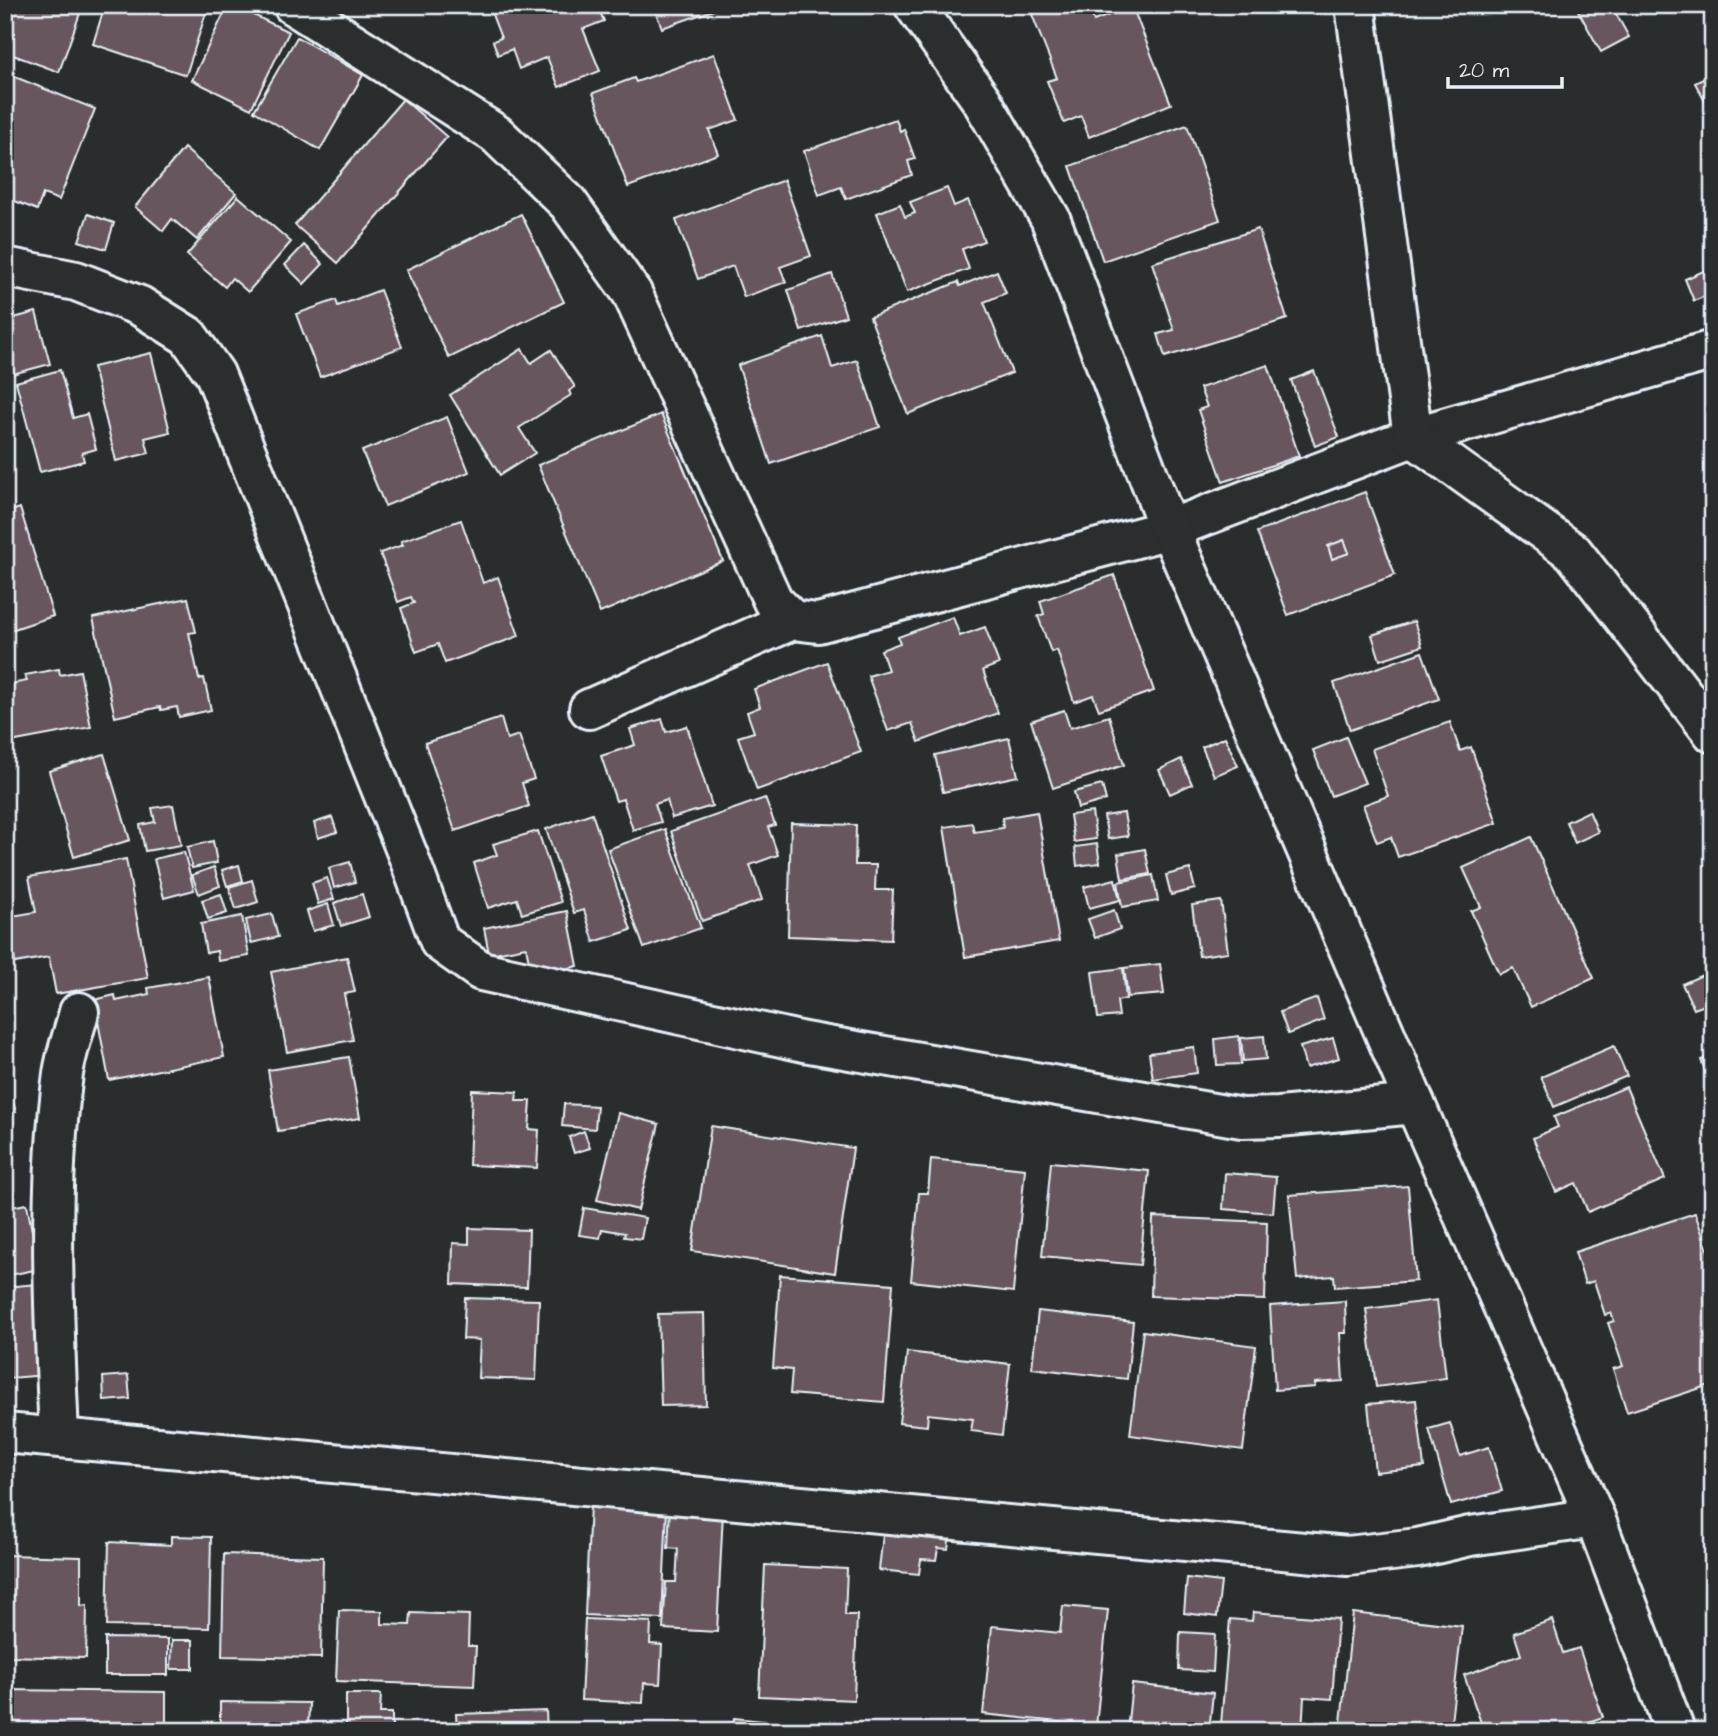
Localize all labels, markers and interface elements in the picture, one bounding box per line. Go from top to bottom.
scale bar [1448,46,1562,90]
text: 20 m [1459,56,1510,85]

